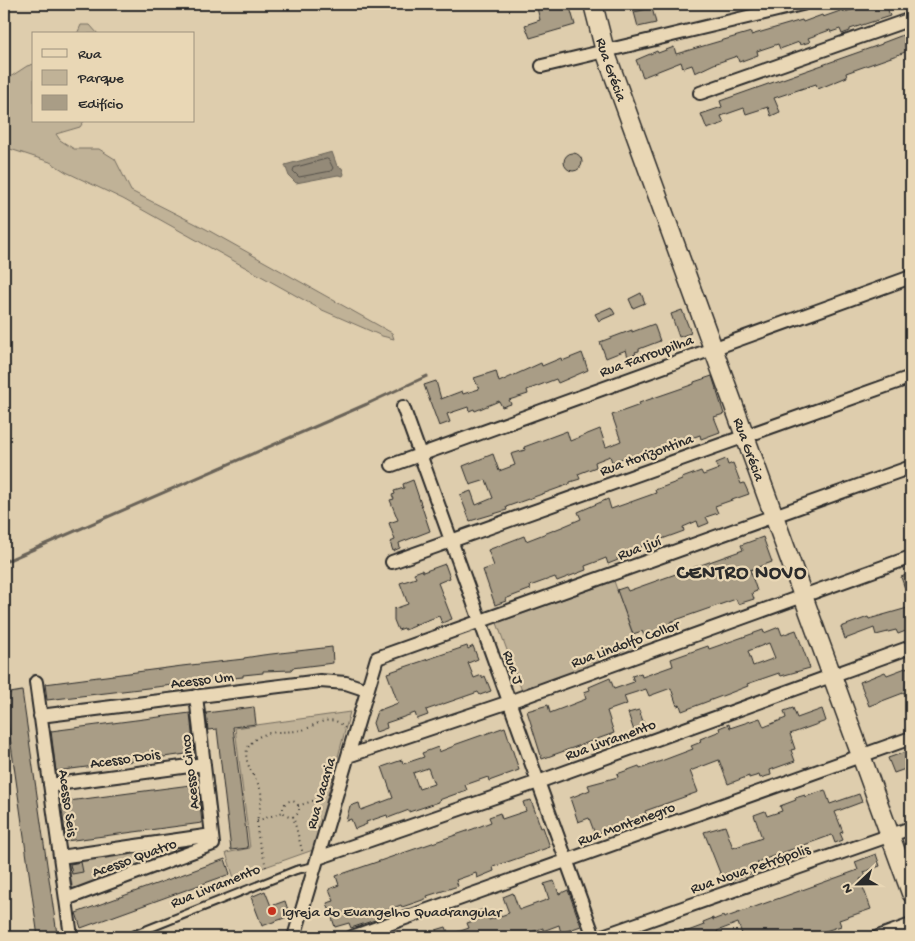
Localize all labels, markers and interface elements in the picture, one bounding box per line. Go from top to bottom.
legend [32,32,195,122]
street label: Rua Grécia [591,36,630,105]
text: Rua [78,46,102,64]
text: Parque [77,70,124,88]
text: Edifício [78,96,124,114]
street label: Rua Farroupilha [597,331,697,382]
street label: Rua Grécia [728,416,768,484]
street label: Rua Horizontina [598,430,696,481]
street label: Rua Ijuí [615,532,665,565]
district label: CENTRO NOVO [676,563,807,586]
street label: Rua Lindolfo Collor [569,616,684,673]
street label: Rua J [498,648,527,688]
street label: Acesso Um [170,668,235,694]
street label: Rua Livramento [563,716,659,766]
street label: Acesso Cinco [177,733,205,810]
street label: Acesso Dois [89,746,162,774]
street label: Rua Vacaria [303,755,341,831]
street label: Acesso Seis [53,769,81,838]
street label: Rua Montenegro [575,799,678,851]
street label: Acesso Quatro [90,835,180,883]
street label: Rua Nova Petrópolis [688,841,813,899]
north arrow [832,858,882,908]
street label: Rua Livramento [168,861,263,913]
text: N [839,881,858,895]
place label: Igreja do Evangelho Quadrangular [282,904,503,922]
marker: Igreja do Evangelho Quadrangular [266,905,278,917]

